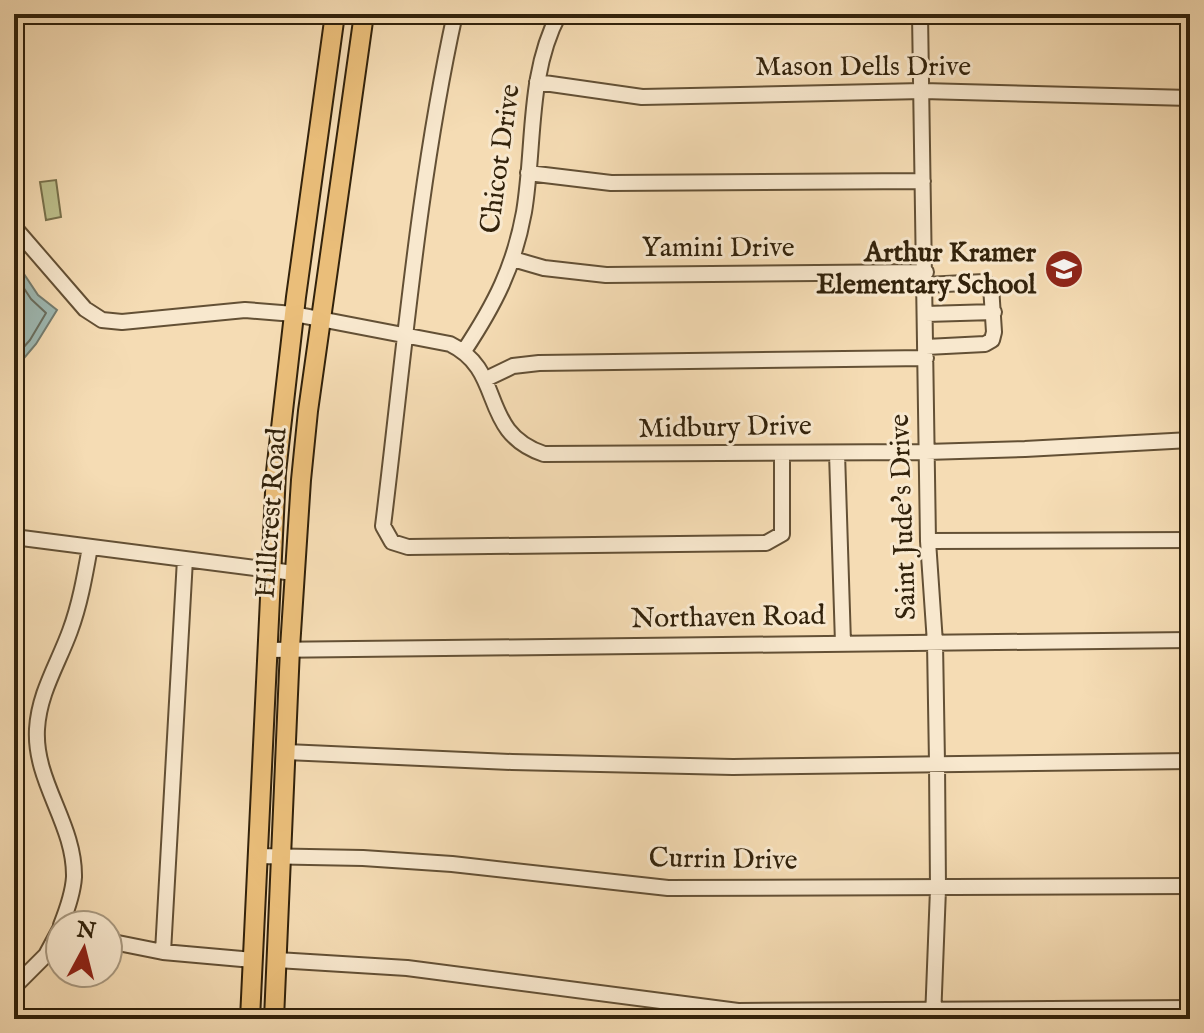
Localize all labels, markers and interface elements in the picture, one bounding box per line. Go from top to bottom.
street label: Mason Dells Drive [755,50,971,85]
street label: Chicot Drive [473,82,529,236]
street label: Yamini Drive [641,231,795,266]
place label: Arthur Kramer Elementary School [816,236,1037,303]
school or university icon: Arthur Kramer Elementary School [1043,248,1085,290]
street label: Midbury Drive [638,409,812,447]
street label: Saint Jude's Drive [883,413,925,621]
street label: Hillcrest Road [249,427,295,599]
street label: Northaven Road [630,599,826,637]
street label: Currin Drive [648,841,798,879]
north arrow [44,909,124,989]
text: N [74,916,97,946]

